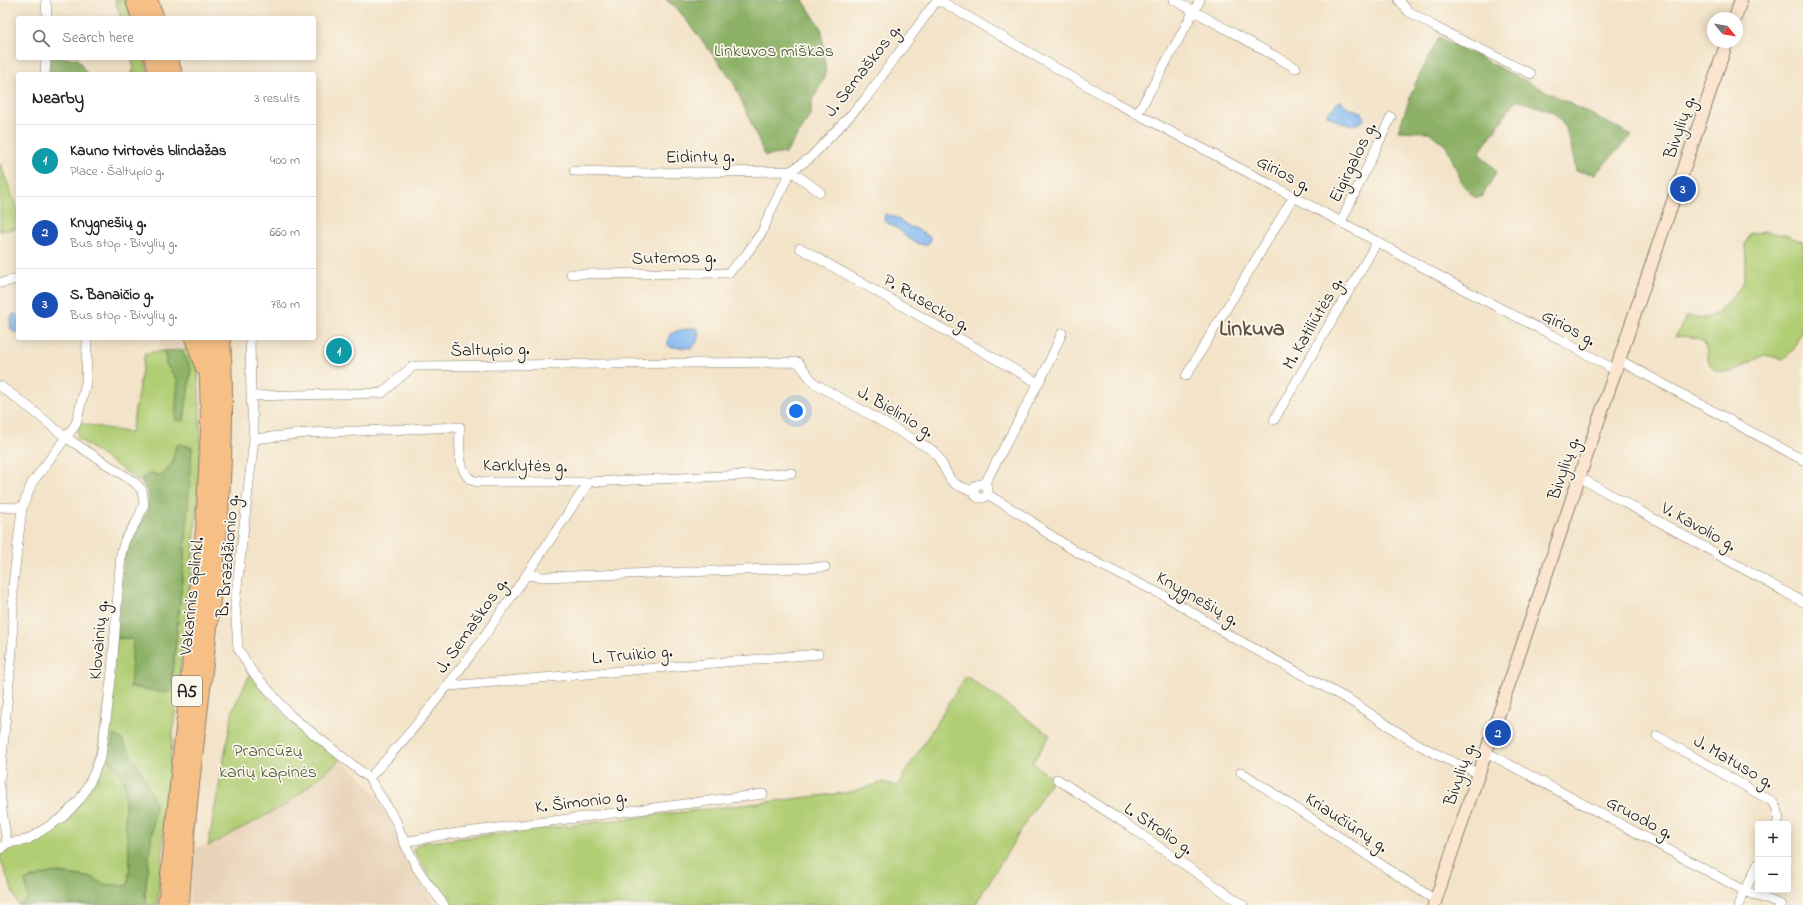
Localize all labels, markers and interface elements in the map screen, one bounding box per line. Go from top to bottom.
north arrow [1707,12,1743,48]
search box [16,16,316,60]
street label: J. Semaškos g. [819,19,909,124]
icon: search [30,27,52,49]
text: Search here [62,27,134,49]
park label: Linkuvos miškas [714,39,834,65]
text: Nearby [32,86,84,111]
text: 3 results [254,89,300,108]
street label: Bivylių g. [1658,92,1705,164]
street label: Eigirgalos g. [1323,118,1386,208]
text: Kauno tvirtovės blindažas [70,140,226,162]
street label: Eidintų g. [665,144,735,173]
street label: Girios g. [1251,150,1315,201]
text: 1 [43,151,47,170]
text: 400 m [270,151,300,170]
text: Place · Šaltupio g. [70,162,164,181]
pin: 3 [1670,174,1696,204]
text: Knygnešių g. [70,212,146,234]
text: 2 [42,223,48,242]
text: 660 m [270,223,300,242]
text: Bus stop · Bivylių g. [70,234,177,253]
street label: Sutemos g. [631,245,717,274]
street label: P. Rusecko g. [877,268,975,340]
street label: M. Katiliūtės g. [1277,273,1352,376]
text: S. Banaičio g. [70,284,154,306]
text: 3 [42,295,48,314]
text: 780 m [271,295,300,314]
street label: Girios g. [1536,304,1600,355]
text: Bus stop · Bivylių g. [70,306,177,325]
district label: Linkuva [1219,314,1285,346]
pin: 1 [326,336,352,366]
street label: Šaltupio g. [450,337,530,366]
street label: J. Bielinio g. [851,380,938,446]
your location [786,401,806,421]
street label: Bivylių g. [1542,433,1589,505]
street label: Karklytės g. [482,453,568,482]
street label: B. Brazdžionio g. [211,493,248,620]
street label: V. Kavolio g. [1654,496,1741,560]
street label: Vakarinis aplinkl. [174,535,212,658]
street label: Knygnešių g. [1150,566,1243,635]
street label: J. Semaškos g. [430,573,516,680]
street label: Klovainių g. [84,599,117,681]
street label: L. Truikio g. [591,639,674,673]
road number: A5 [172,676,202,706]
pin: 2 [1485,718,1511,748]
street label: J. Matuso g. [1688,729,1778,797]
park label: Prancūzų karių kapinės [219,739,317,786]
street label: Bivylių g. [1438,739,1485,811]
street label: K. Šimonio g. [534,784,629,823]
street label: Kriaučiūnų g. [1299,787,1393,861]
street label: Gruodo g. [1601,790,1677,848]
street label: L. Strolio g. [1117,797,1198,863]
map controls [1755,821,1791,893]
button: + [1755,821,1791,857]
button: − [1755,857,1791,893]

